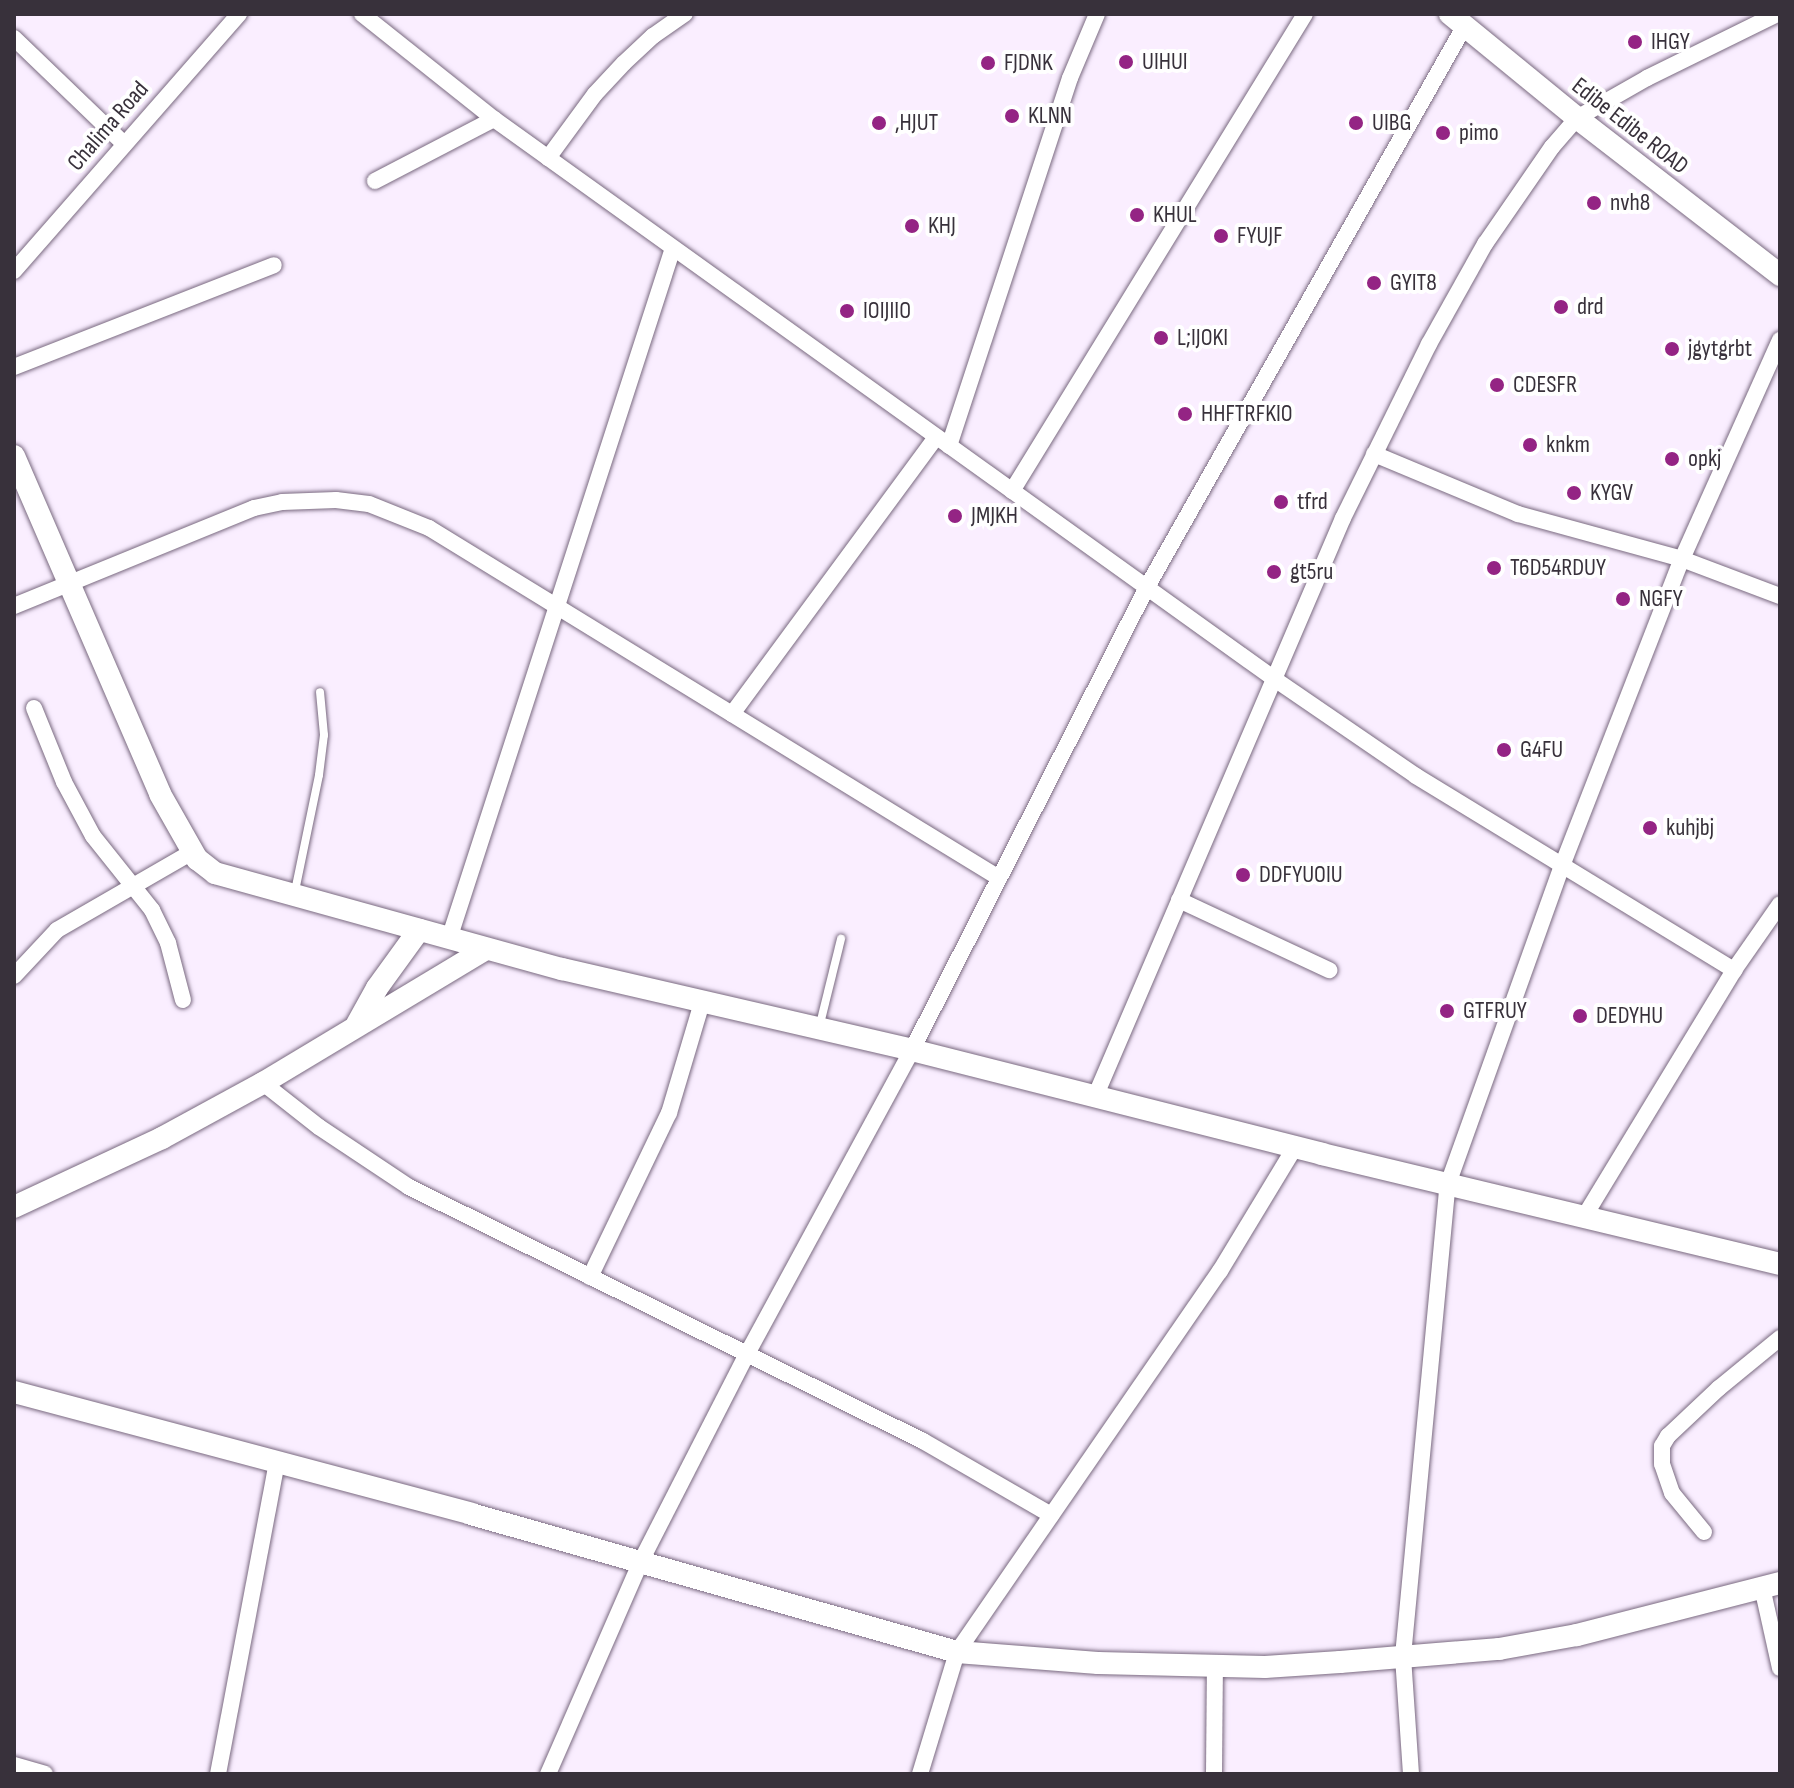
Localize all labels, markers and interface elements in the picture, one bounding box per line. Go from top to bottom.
place label: IHGY [1651,28,1690,56]
marker: IHGY [1626,33,1644,51]
place label: UIHUI [1142,48,1188,76]
place label: FJDNK [1004,49,1053,77]
marker: UIHUI [1117,53,1135,71]
marker: FJDNK [979,54,997,72]
street label: Edibe Edibe ROAD [1566,72,1694,180]
street label: Chalima Road [61,75,155,177]
place label: KLNN [1028,102,1072,130]
marker: KLNN [1003,107,1021,125]
place label: ,HJUT [895,109,938,137]
place label: UIBG [1372,109,1411,137]
marker: ,HJUT [870,114,888,132]
marker: UIBG [1347,114,1365,132]
place label: pimo [1459,119,1499,147]
marker: pimo [1434,124,1452,142]
place label: nvh8 [1610,189,1650,217]
marker: nvh8 [1585,194,1603,212]
place label: KHUL [1153,201,1197,229]
marker: KHUL [1128,206,1146,224]
place label: KHJ [928,212,956,240]
marker: KHJ [903,217,921,235]
place label: FYUJF [1237,222,1283,250]
marker: FYUJF [1212,227,1230,245]
place label: GYIT8 [1390,269,1437,297]
marker: GYIT8 [1365,274,1383,292]
place label: drd [1577,293,1604,321]
place label: IOIJIIO [863,297,911,325]
marker: drd [1552,298,1570,316]
marker: IOIJIIO [838,302,856,320]
place label: L;IJOKI [1177,324,1228,352]
marker: L;IJOKI [1152,329,1170,347]
place label: jgytgrbt [1688,335,1752,363]
marker: jgytgrbt [1663,340,1681,358]
place label: CDESFR [1513,371,1577,399]
marker: CDESFR [1488,376,1506,394]
place label: HHFTRFKIO [1201,400,1293,428]
marker: HHFTRFKIO [1176,405,1194,423]
place label: knkm [1546,431,1590,459]
marker: knkm [1521,436,1539,454]
place label: opkj [1688,445,1721,473]
marker: opkj [1663,450,1681,468]
place label: KYGV [1590,479,1633,507]
marker: KYGV [1565,484,1583,502]
place label: tfrd [1297,488,1328,516]
marker: tfrd [1272,493,1290,511]
place label: JMJKH [971,502,1018,530]
marker: JMJKH [946,507,964,525]
place label: T6D54RDUY [1510,554,1606,582]
place label: gt5ru [1290,558,1333,586]
marker: T6D54RDUY [1485,559,1503,577]
marker: gt5ru [1265,563,1283,581]
place label: NGFY [1639,585,1683,613]
marker: NGFY [1614,590,1632,608]
place label: G4FU [1520,736,1563,764]
marker: G4FU [1495,741,1513,759]
place label: kuhjbj [1666,814,1714,842]
marker: kuhjbj [1641,819,1659,837]
place label: DDFYUOIU [1259,861,1343,889]
marker: DDFYUOIU [1234,866,1252,884]
place label: GTFRUY [1463,997,1527,1025]
marker: GTFRUY [1438,1002,1456,1020]
place label: DEDYHU [1596,1002,1663,1030]
marker: DEDYHU [1571,1007,1589,1025]

